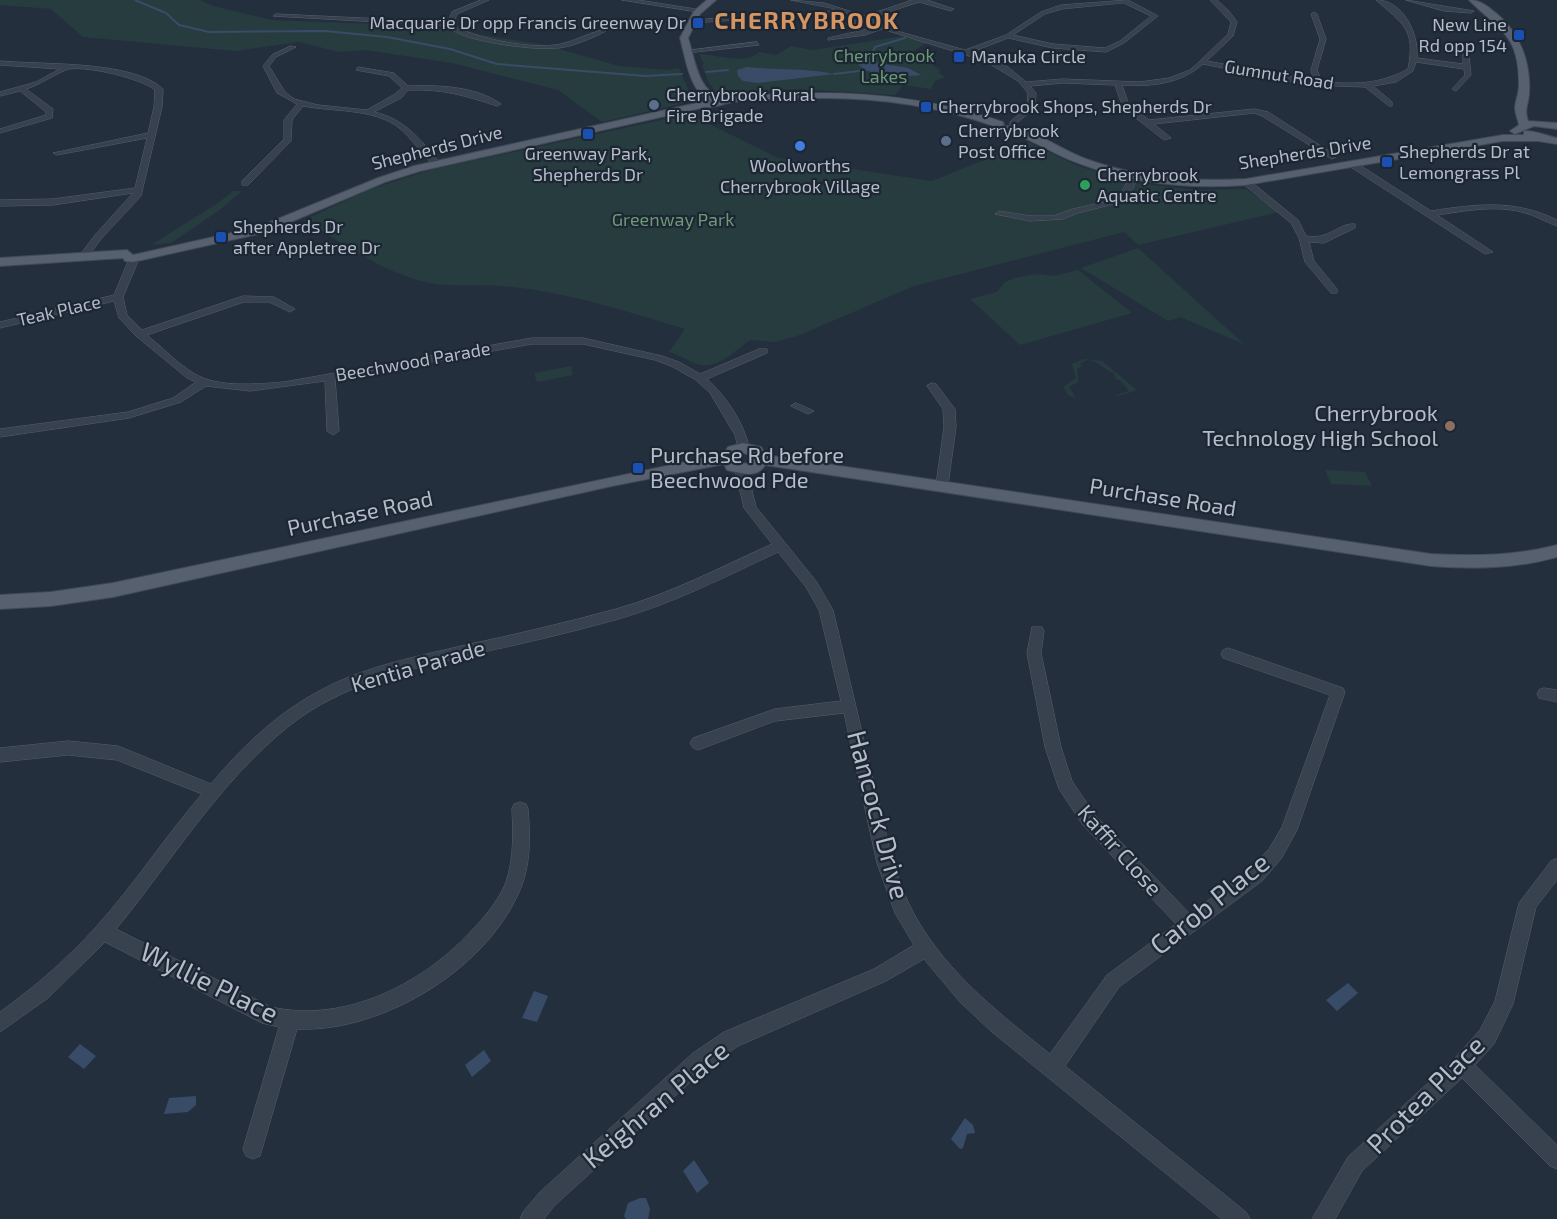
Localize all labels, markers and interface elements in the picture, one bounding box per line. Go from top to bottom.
district label: CHERRYBROOK [714,5,900,34]
place label: Macquarie Dr opp Francis Greenway Dr [370,11,686,33]
place label: New Line Rd opp 154 [1419,13,1507,56]
marker: Macquarie Dr opp Francis Greenway Dr [691,16,705,30]
marker: New Line Rd opp 154 [1512,28,1526,42]
park label: Cherrybrook Lakes [833,44,935,87]
place label: Manuka Circle [971,45,1086,67]
marker: Manuka Circle [952,50,966,64]
street label: Gumnut Road [1223,55,1335,94]
place label: Cherrybrook Rural Fire Brigade [666,83,816,126]
place label: Cherrybrook Shops, Shepherds Dr [938,95,1212,117]
marker: Cherrybrook Rural Fire Brigade [647,98,661,112]
marker: Cherrybrook Shops, Shepherds Dr [919,100,933,114]
place label: Cherrybrook Post Office [958,119,1059,162]
street label: Shepherds Drive [369,120,504,174]
marker: Greenway Park, Shepherds Dr [581,127,595,141]
street label: Shepherds Drive [1237,131,1373,173]
marker: Cherrybrook Post Office [939,134,953,148]
marker: Woolworths Cherrybrook Village [793,139,807,153]
place label: Shepherds Dr at Lemongrass Pl [1399,140,1530,183]
place label: Greenway Park, Shepherds Dr [525,142,651,185]
place label: Woolworths Cherrybrook Village [720,154,880,197]
marker: Shepherds Dr at Lemongrass Pl [1380,155,1394,169]
place label: Cherrybrook Aquatic Centre [1097,163,1217,206]
marker: Cherrybrook Aquatic Centre [1078,178,1092,192]
park label: Greenway Park [612,208,734,230]
place label: Shepherds Dr after Appletree Dr [233,215,380,258]
marker: Shepherds Dr after Appletree Dr [214,230,228,244]
street label: Teak Place [15,290,103,330]
street label: Beechwood Parade [334,337,492,385]
place label: Cherrybrook Technology High School [1202,399,1438,450]
marker: Cherrybrook Technology High School [1443,419,1457,433]
place label: Purchase Rd before Beechwood Pde [650,441,844,492]
marker: Purchase Rd before Beechwood Pde [631,461,645,475]
street label: Purchase Road [1088,472,1238,520]
street label: Purchase Road [285,484,435,540]
street label: Kentia Parade [348,633,488,697]
street label: Hancock Drive [842,726,918,903]
street label: Kaffir Close [1073,799,1168,900]
street label: Carob Place [1143,845,1275,960]
street label: Wyllie Place [135,934,284,1029]
street label: Protea Place [1359,1028,1490,1159]
street label: Keighran Place [575,1033,735,1175]

